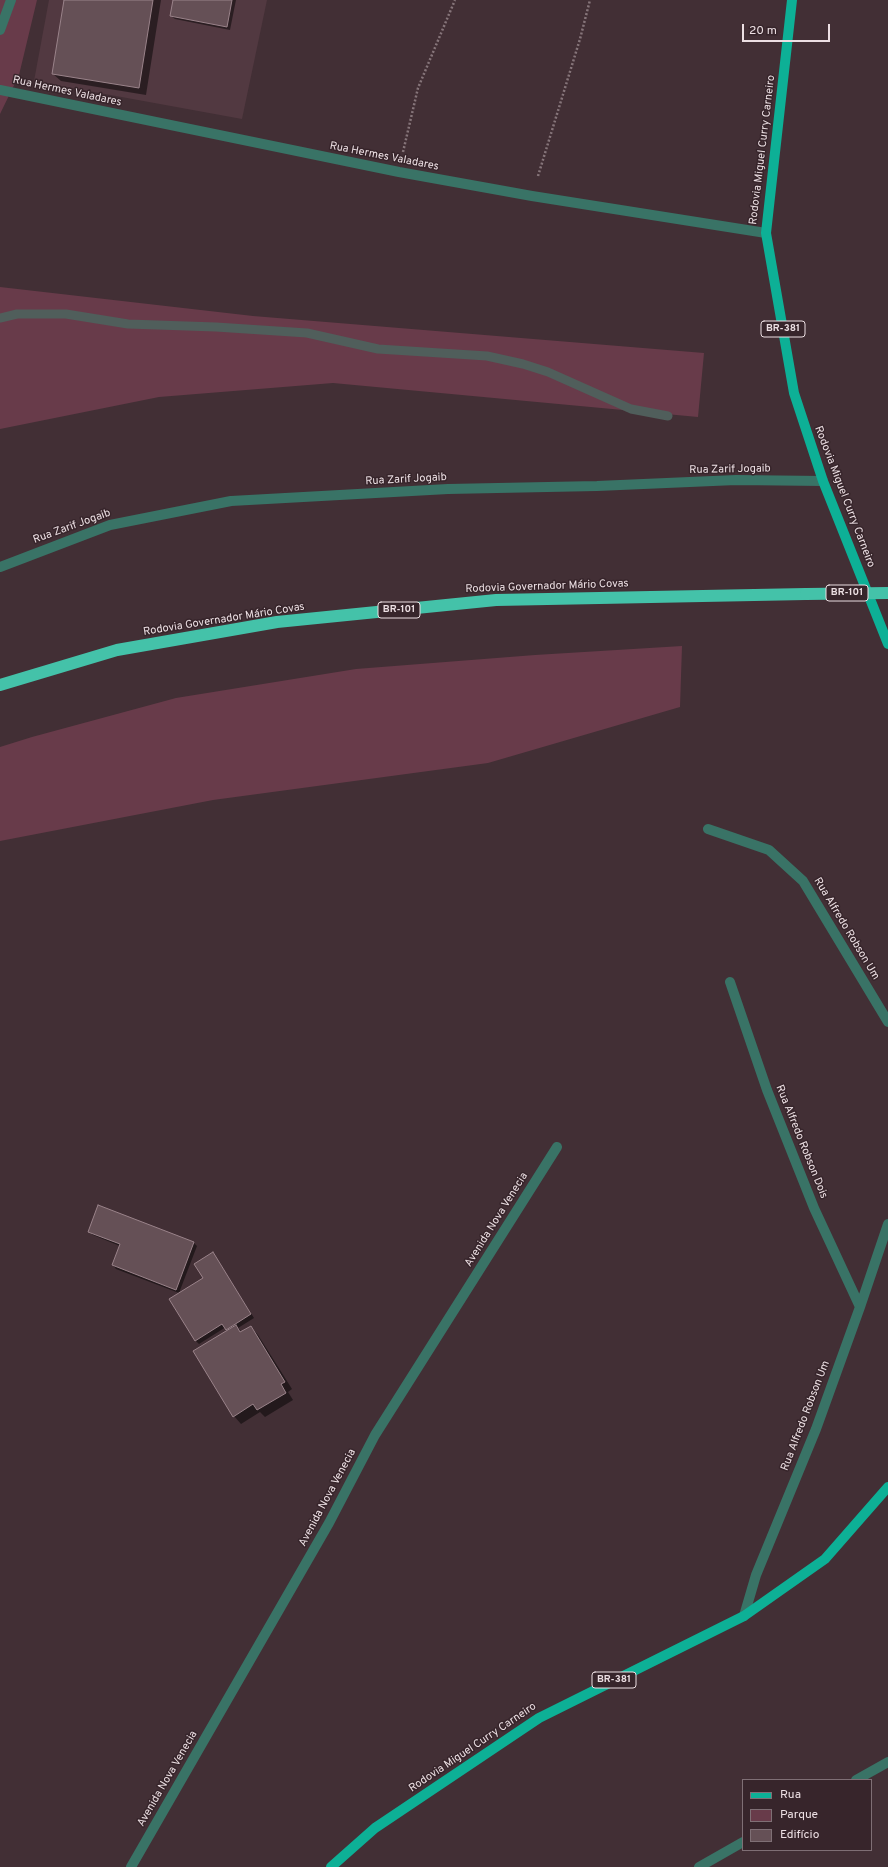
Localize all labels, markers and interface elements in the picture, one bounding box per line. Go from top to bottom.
scale bar [744,16,832,42]
text: 20 m [749,23,777,39]
street label: Rua Hermes Valadares [11,74,123,110]
street label: Rodovia Miguel Curry Carneiro [747,74,779,226]
street label: Rua Hermes Valadares [328,140,440,174]
road number: BR-381 [761,321,805,337]
street label: Rodovia Miguel Curry Carneiro [811,424,877,570]
street label: Rua Zarif Jogaib [689,463,771,477]
street label: Rua Zarif Jogaib [365,471,447,489]
street label: Rua Zarif Jogaib [31,507,113,547]
street label: Rodovia Governador Mário Covas [465,578,629,596]
road number: BR-101 [826,585,868,601]
street label: Rodovia Governador Mário Covas [142,601,306,639]
road number: BR-101 [378,602,420,618]
street label: Rua Alfredo Robson Um [810,876,882,982]
street label: Rua Alfredo Robson Dois [772,1083,830,1201]
street label: Avenida Nova Venecia [463,1171,531,1269]
street label: Rua Alfredo Robson Um [779,1359,833,1473]
street label: Avenida Nova Venecia [297,1447,359,1549]
road number: BR-381 [592,1672,636,1688]
street label: Rodovia Miguel Curry Carneiro [407,1700,539,1796]
street label: Avenida Nova Venecia [135,1729,201,1829]
legend [742,1779,872,1851]
text: Rua [780,1787,801,1803]
text: Parque [780,1807,818,1823]
text: Edifício [780,1827,819,1843]

